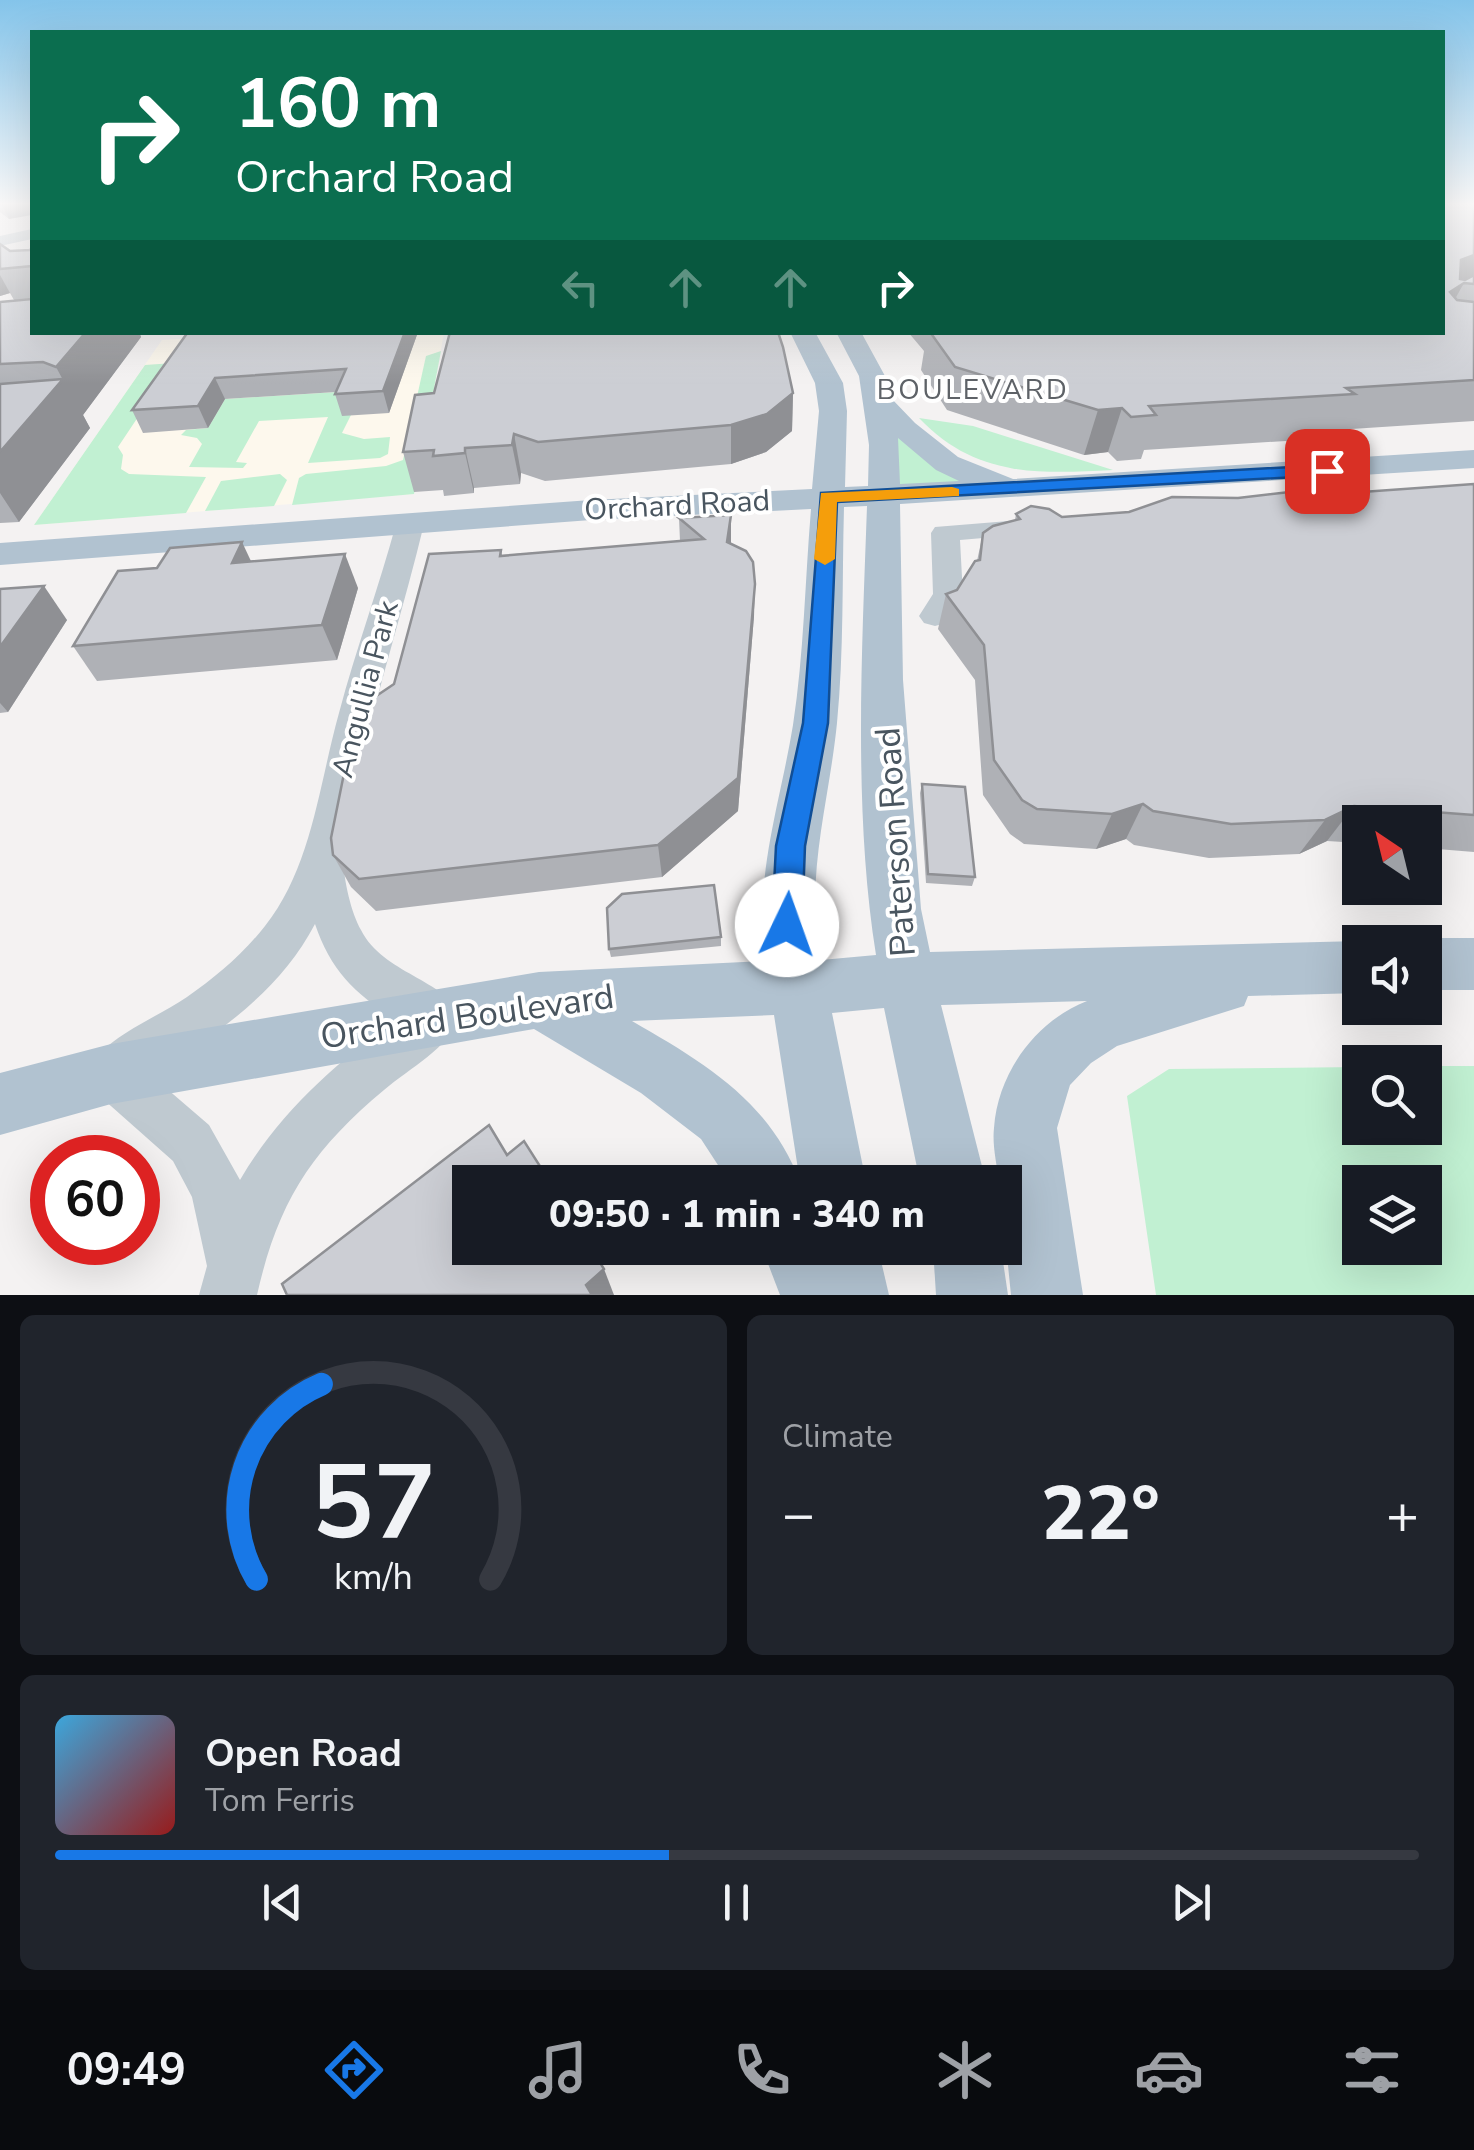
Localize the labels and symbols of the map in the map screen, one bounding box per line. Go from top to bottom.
district label: BOULEVARD [877,371,1069,409]
pin [1285,429,1370,514]
street label: Orchard Road [583,480,771,531]
street label: Angullia Park [322,595,409,782]
street label: Paterson Road [864,726,927,958]
north arrow [1342,805,1442,905]
position arrow [735,873,839,977]
street label: Orchard Boulevard [317,973,617,1060]
speed limit sign: 60 [30,1135,160,1265]

